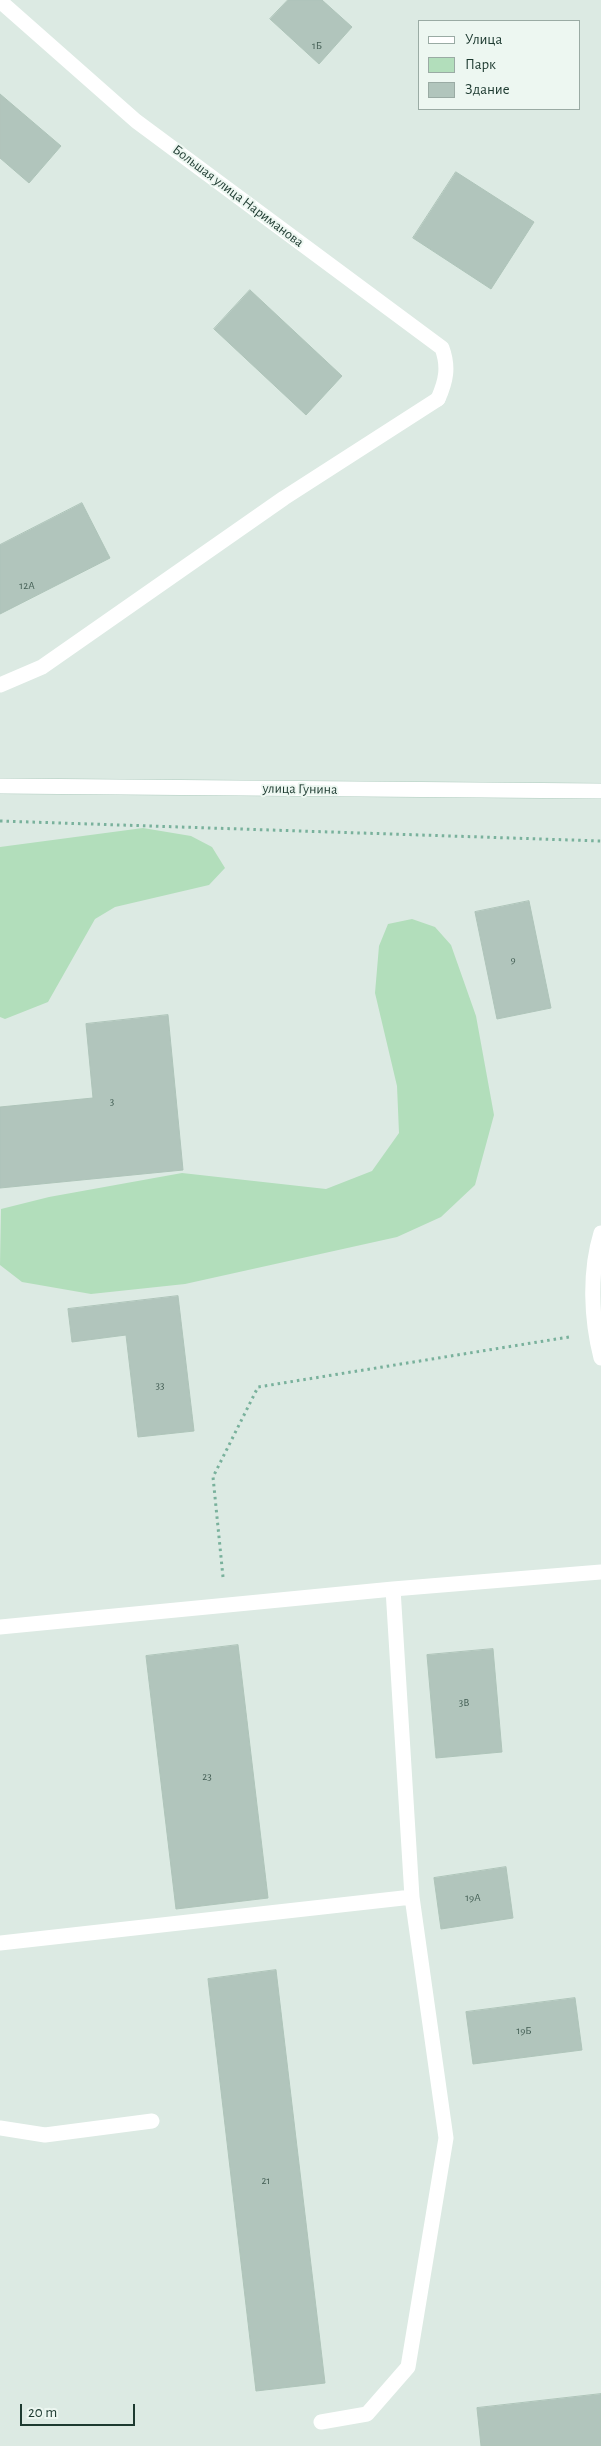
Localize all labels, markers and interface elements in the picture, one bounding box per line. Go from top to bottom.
legend [418,20,581,110]
text: Улица [465,32,502,47]
house number: 1Б [312,39,322,53]
text: Парк [465,57,496,72]
text: Здание [465,82,510,97]
street label: Большая улица Нариманова [169,141,307,251]
house number: 12А [19,579,35,593]
street label: улица Гунина [262,780,338,798]
house number: 9 [510,953,516,967]
house number: 3 [110,1095,114,1109]
house number: 33 [155,1379,165,1393]
house number: 3В [459,1696,469,1710]
house number: 23 [202,1770,212,1784]
house number: 19А [465,1891,481,1905]
house number: 19Б [516,2024,532,2038]
house number: 21 [262,2174,270,2188]
scale bar [22,2394,138,2426]
text: 20 m [28,2405,57,2420]

